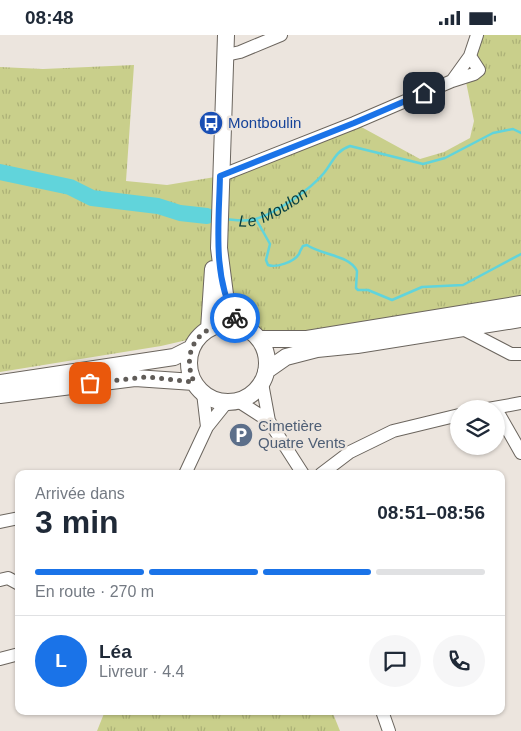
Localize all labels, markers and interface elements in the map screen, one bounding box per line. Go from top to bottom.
text: 08:48 [25,7,74,28]
pin [403,72,445,114]
icon: home [410,79,438,107]
bus stop icon: Montboulin [198,110,224,136]
place label: Montboulin [228,114,301,131]
water label: Le Moulon [238,184,311,230]
courier [210,293,260,343]
icon: bike [221,304,249,332]
pin [69,362,111,404]
icon: bag [76,369,104,397]
map controls [450,400,505,455]
button: layers [450,400,505,455]
place label: Cimetière Quatre Vents [258,417,346,451]
parking icon: Cimetière Quatre Vents [228,422,254,448]
text: Arrivée dans [35,485,125,502]
text: 08:51–08:56 [377,502,485,523]
text: 3 min [35,504,119,540]
text: En route · 270 m [35,583,154,600]
button: chat [369,635,421,687]
button: phone [433,635,485,687]
text: Léa [99,641,132,662]
text: L [55,650,67,671]
text: Livreur · 4.4 [99,663,184,680]

